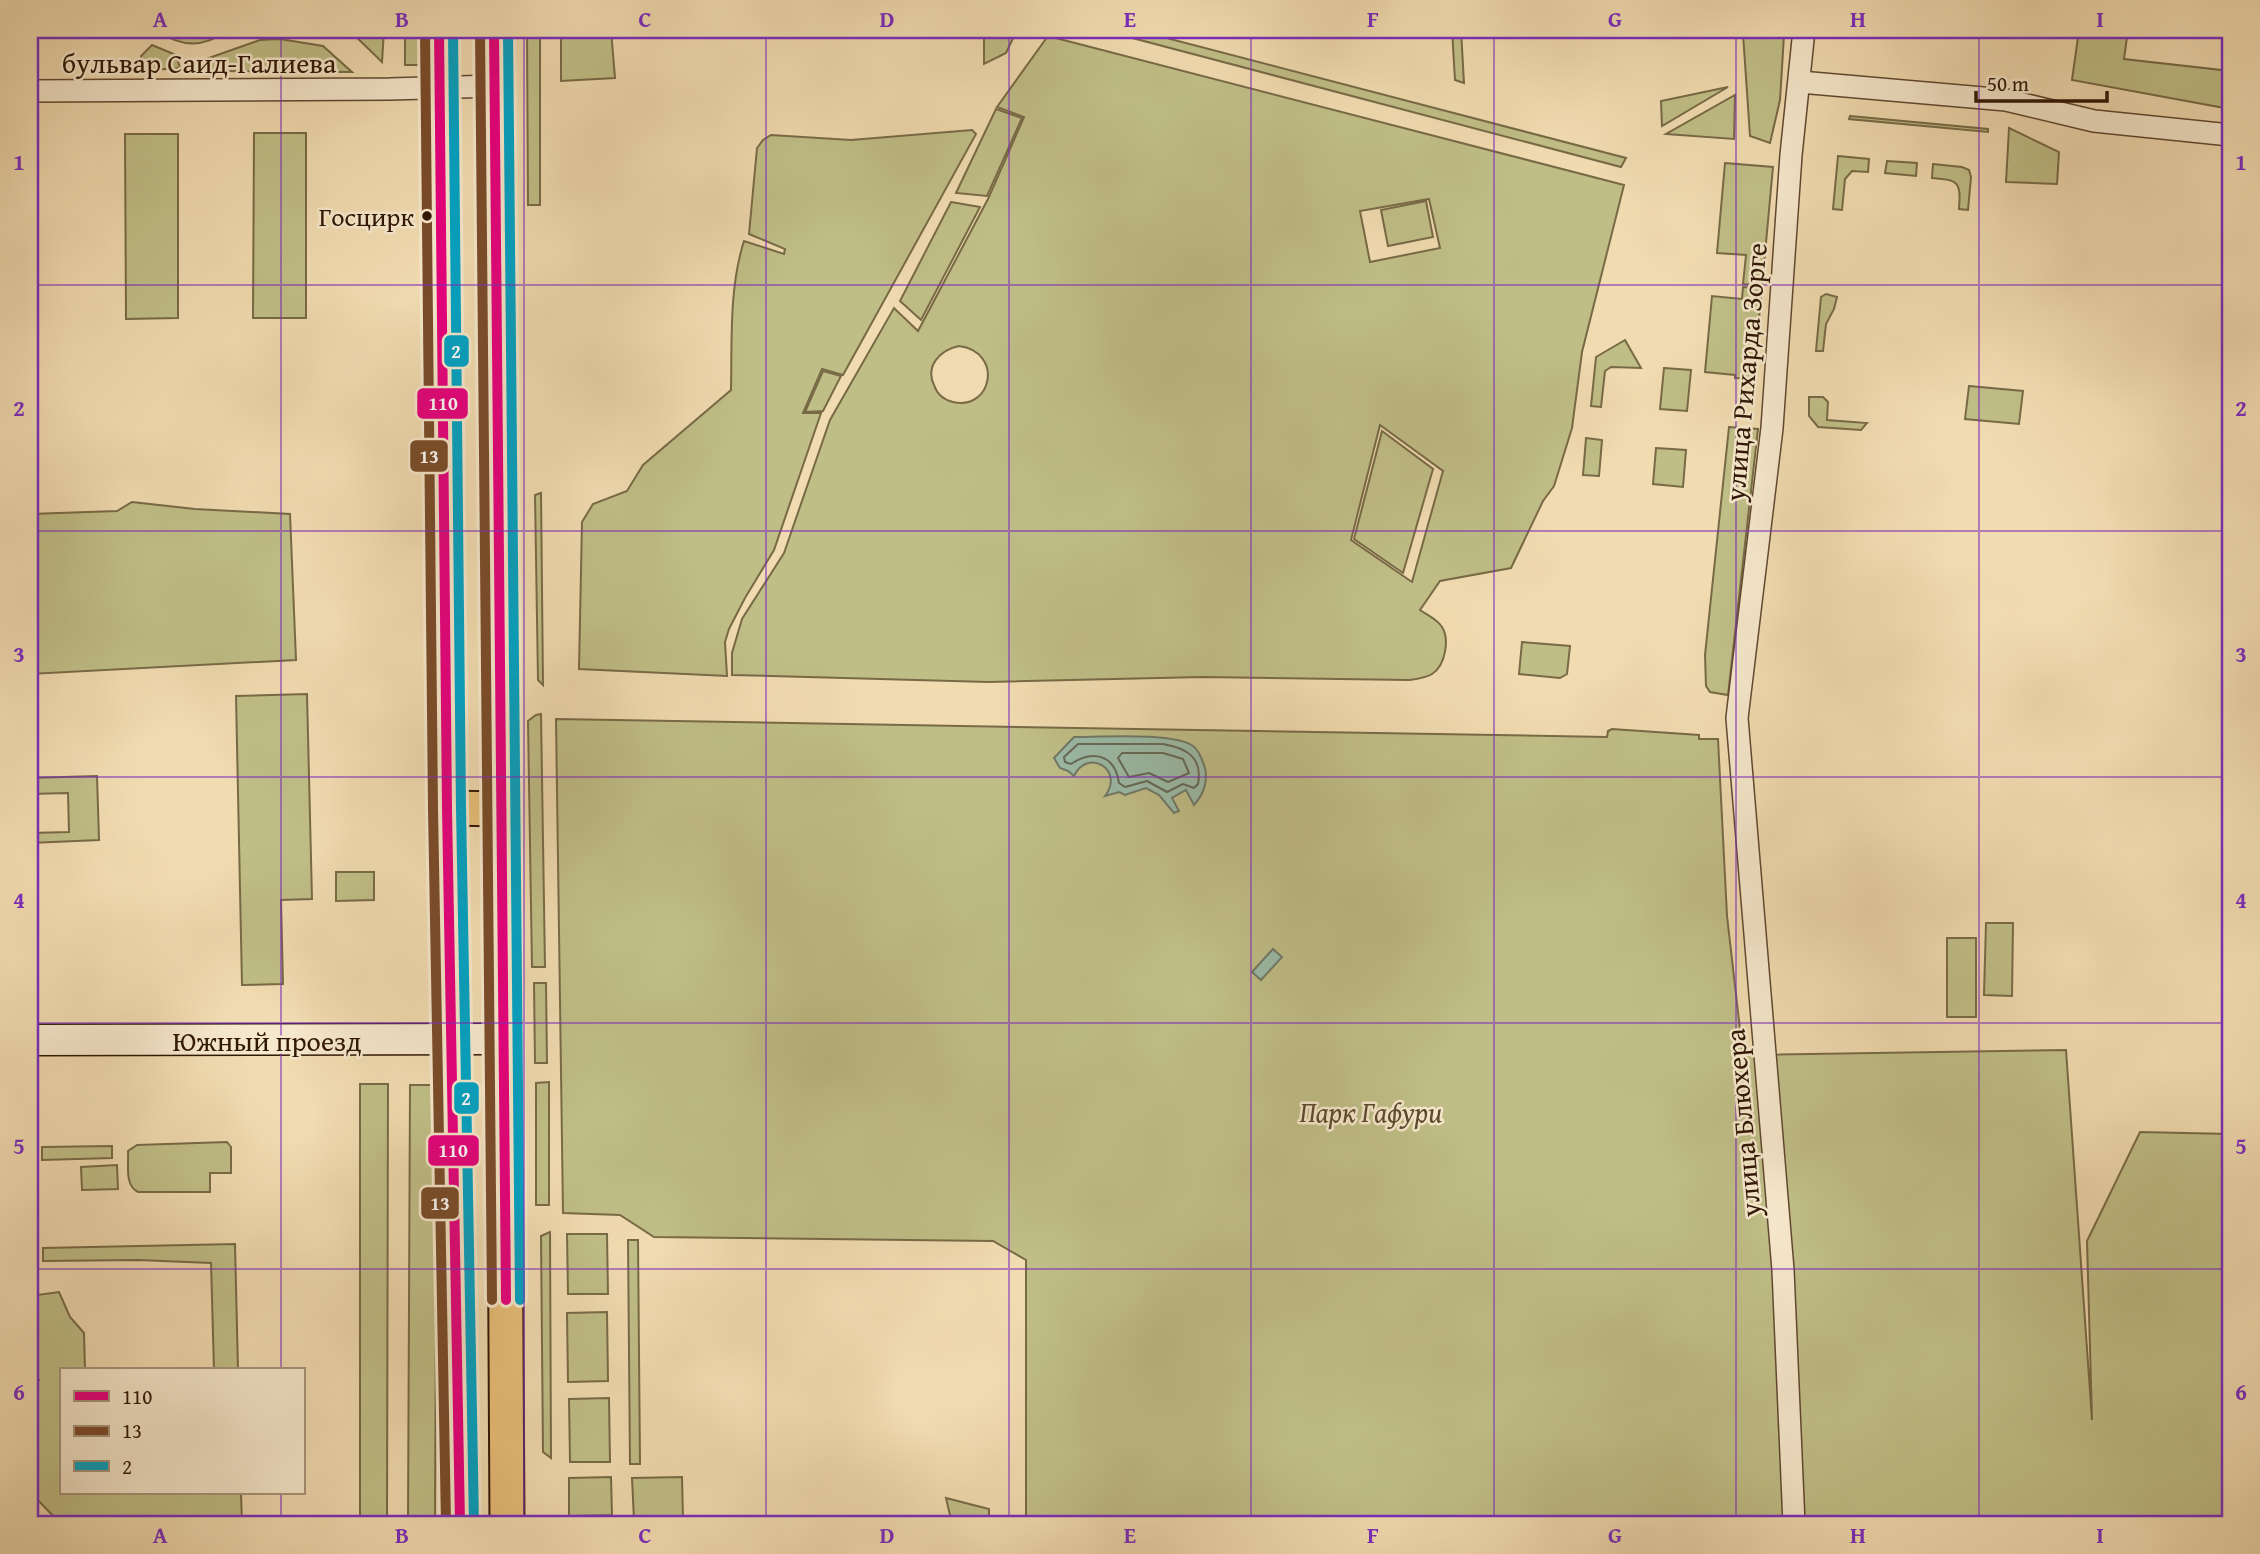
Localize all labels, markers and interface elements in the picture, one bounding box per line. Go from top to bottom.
text: A [153,2,168,35]
text: B [395,2,409,35]
text: C [638,2,652,35]
text: D [880,2,895,35]
text: E [1124,2,1136,35]
text: F [1367,2,1379,35]
text: G [1608,2,1622,35]
text: H [1850,2,1866,35]
text: I [2096,2,2104,35]
street label: бульвар Саид-Галиева [62,42,337,83]
scale bar [1976,60,2108,104]
text: 50 m [1987,68,2029,99]
text: 1 [13,145,25,178]
text: 1 [2235,145,2247,178]
place label: Госцирк [319,197,414,236]
marker: Госцирк [420,209,434,223]
street label: улица Рихарда Зорге [1713,241,1777,504]
line badge: 2 [443,334,470,368]
text: 2 [451,337,461,365]
line badge: 110 [416,387,469,420]
text: 110 [428,389,458,417]
text: 2 [13,391,25,424]
text: 2 [2235,391,2247,424]
line badge: 13 [409,439,449,473]
text: 13 [419,442,439,470]
text: 3 [13,637,25,670]
text: 3 [2235,637,2247,670]
text: 4 [13,883,25,916]
text: 4 [2235,883,2247,916]
street label: Южный проезд [173,1020,361,1061]
street label: улица Блюхера [1713,1026,1771,1220]
line badge: 2 [453,1081,480,1115]
text: 2 [461,1084,471,1112]
park label: Парк Гафури [1300,1091,1443,1132]
text: 5 [13,1129,25,1162]
text: 5 [2235,1129,2247,1162]
line badge: 110 [427,1134,480,1167]
text: 110 [438,1136,468,1164]
line badge: 13 [420,1186,460,1220]
text: 13 [430,1189,450,1217]
legend [60,1368,304,1494]
text: 6 [13,1375,25,1408]
text: 6 [2235,1375,2247,1408]
text: 110 [122,1381,152,1412]
text: 13 [122,1415,142,1446]
text: 2 [122,1451,132,1482]
text: A [153,1518,168,1551]
text: B [395,1518,409,1551]
text: C [638,1518,652,1551]
text: D [880,1518,895,1551]
text: E [1124,1518,1136,1551]
text: F [1367,1518,1379,1551]
text: G [1608,1518,1622,1551]
text: H [1850,1518,1866,1551]
text: I [2096,1518,2104,1551]

